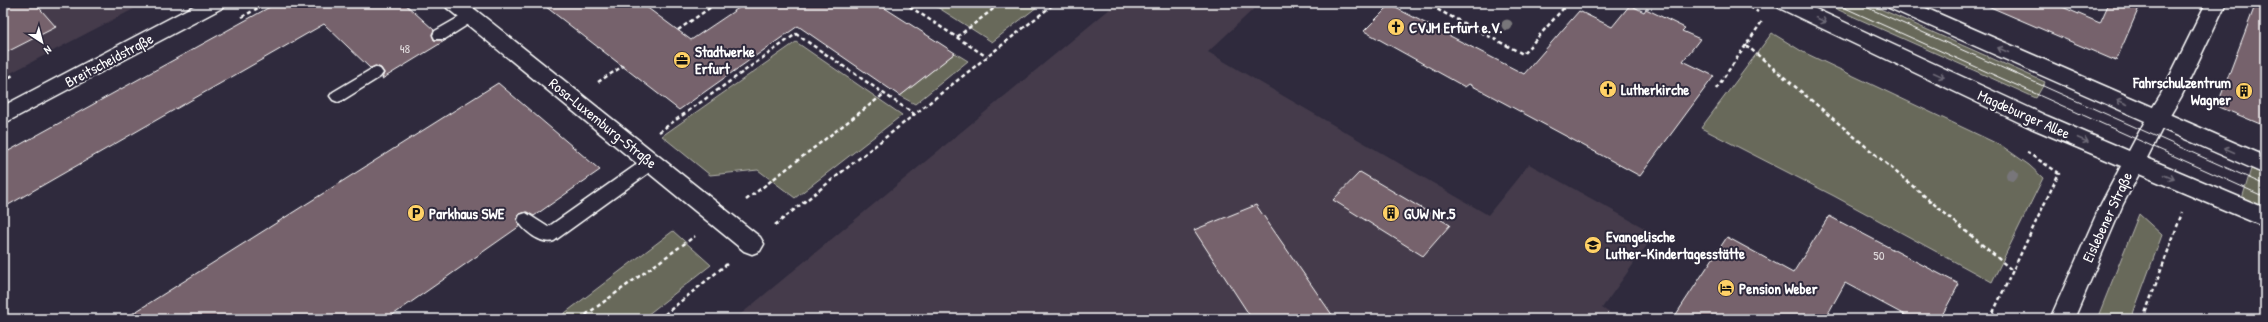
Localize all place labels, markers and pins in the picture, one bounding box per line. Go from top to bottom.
church icon: CVJM Erfurt e.V. [1386,17,1406,37]
place label: CVJM Erfurt e.V. [1409,17,1503,38]
place label: Stadtwerke Erfurt [695,41,755,79]
office icon: Stadtwerke Erfurt [672,50,692,70]
place label: Fahrschulzentrum Wagner [2132,72,2231,111]
church icon: Lutherkirche [1598,79,1618,99]
place label: Lutherkirche [1621,79,1689,100]
building icon: Fahrschulzentrum Wagner [2234,81,2254,101]
parking icon: Parkhaus SWE [406,203,426,223]
place label: Parkhaus SWE [429,203,505,224]
building icon: GUW Nr.5 [1381,203,1401,223]
place label: GUW Nr.5 [1404,203,1456,224]
place label: Evangelische Luther-Kindertagesstätte [1606,226,1745,265]
school or university icon: Evangelische Luther-Kindertagesstätte [1583,235,1603,255]
hotel icon: Pension Weber [1716,278,1736,298]
place label: Pension Weber [1739,278,1818,299]

